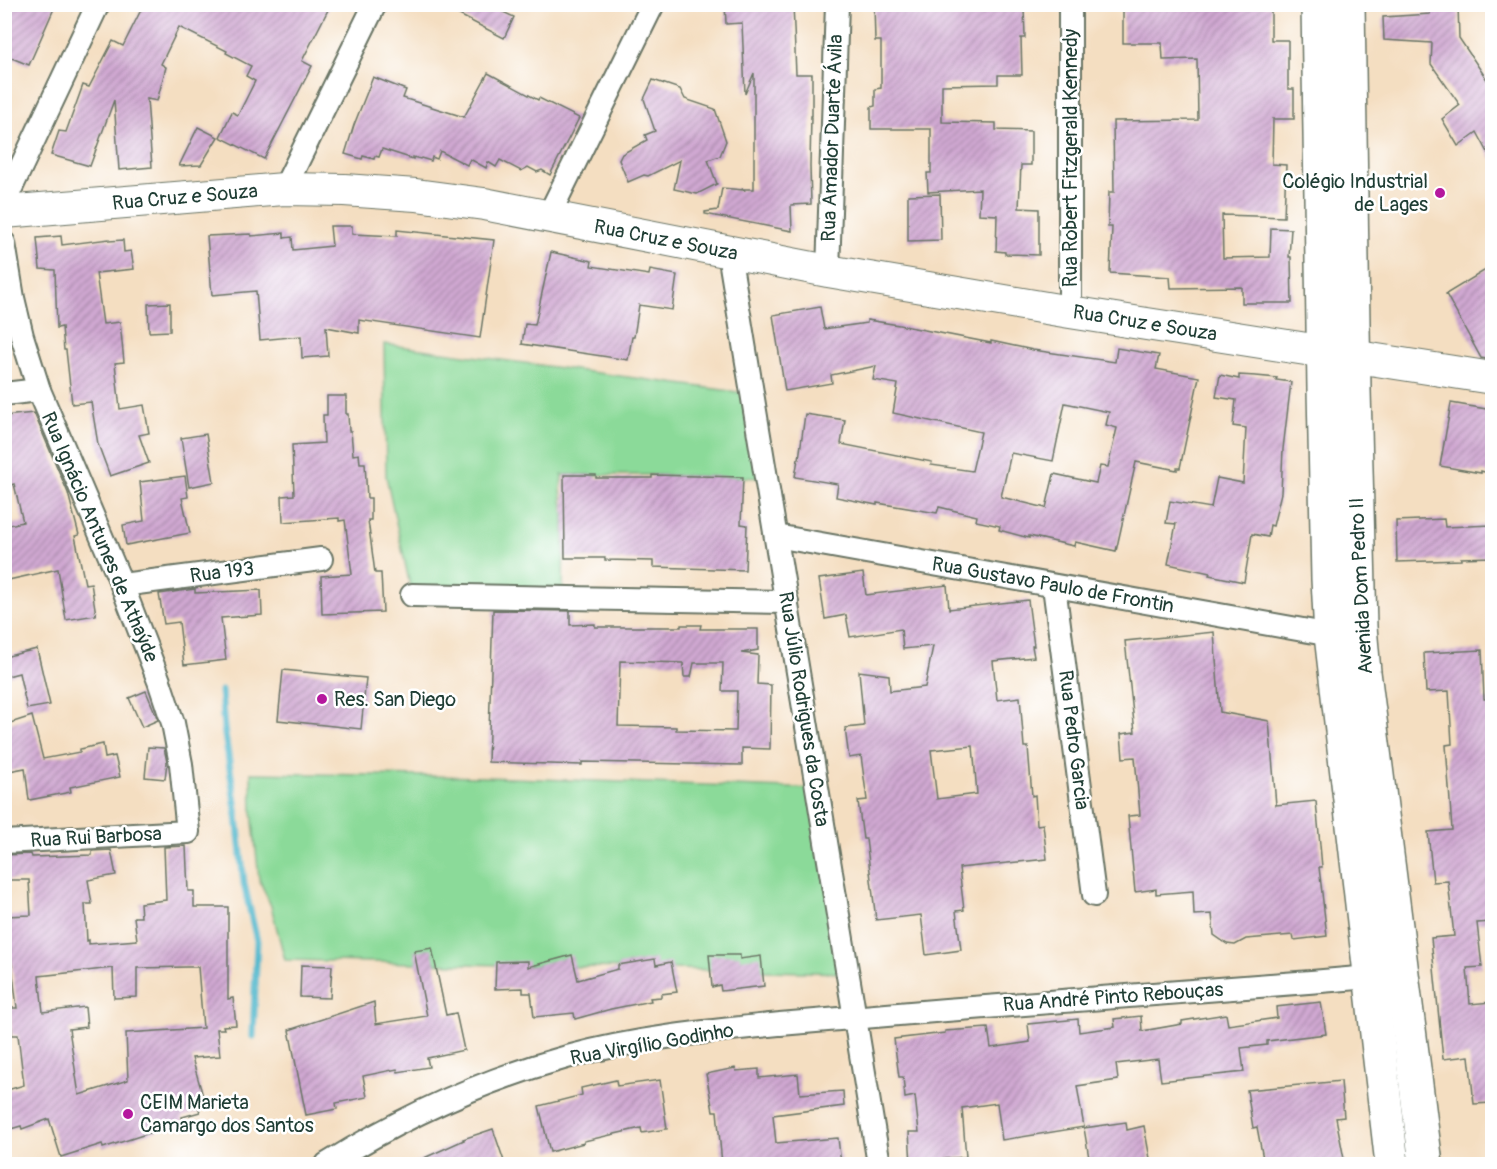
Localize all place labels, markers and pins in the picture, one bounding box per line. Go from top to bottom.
place label: Colégio Industrial de Lages [1282,169,1428,217]
marker: Colégio Industrial de Lages [1433,186,1447,200]
place label: Res. San Diego [334,687,456,712]
marker: Res. San Diego [315,692,329,706]
place label: CEIM Marieta Camargo dos Santos [140,1090,314,1138]
marker: CEIM Marieta Camargo dos Santos [121,1107,135,1121]

